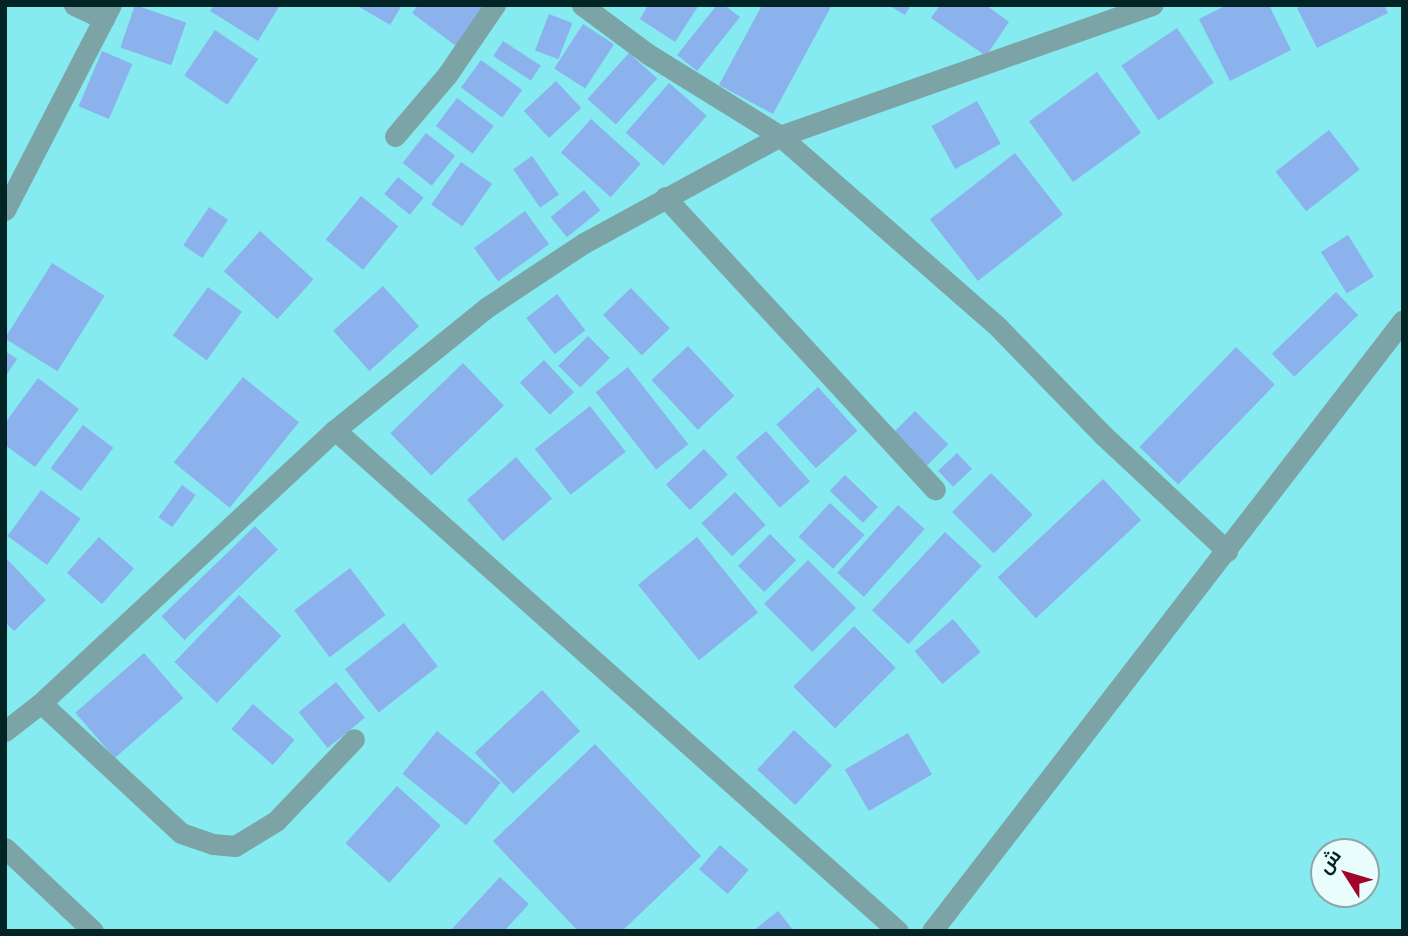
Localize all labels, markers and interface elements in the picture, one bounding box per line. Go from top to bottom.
north arrow [1310,838,1380,908]
text: ش [1312,844,1348,879]

